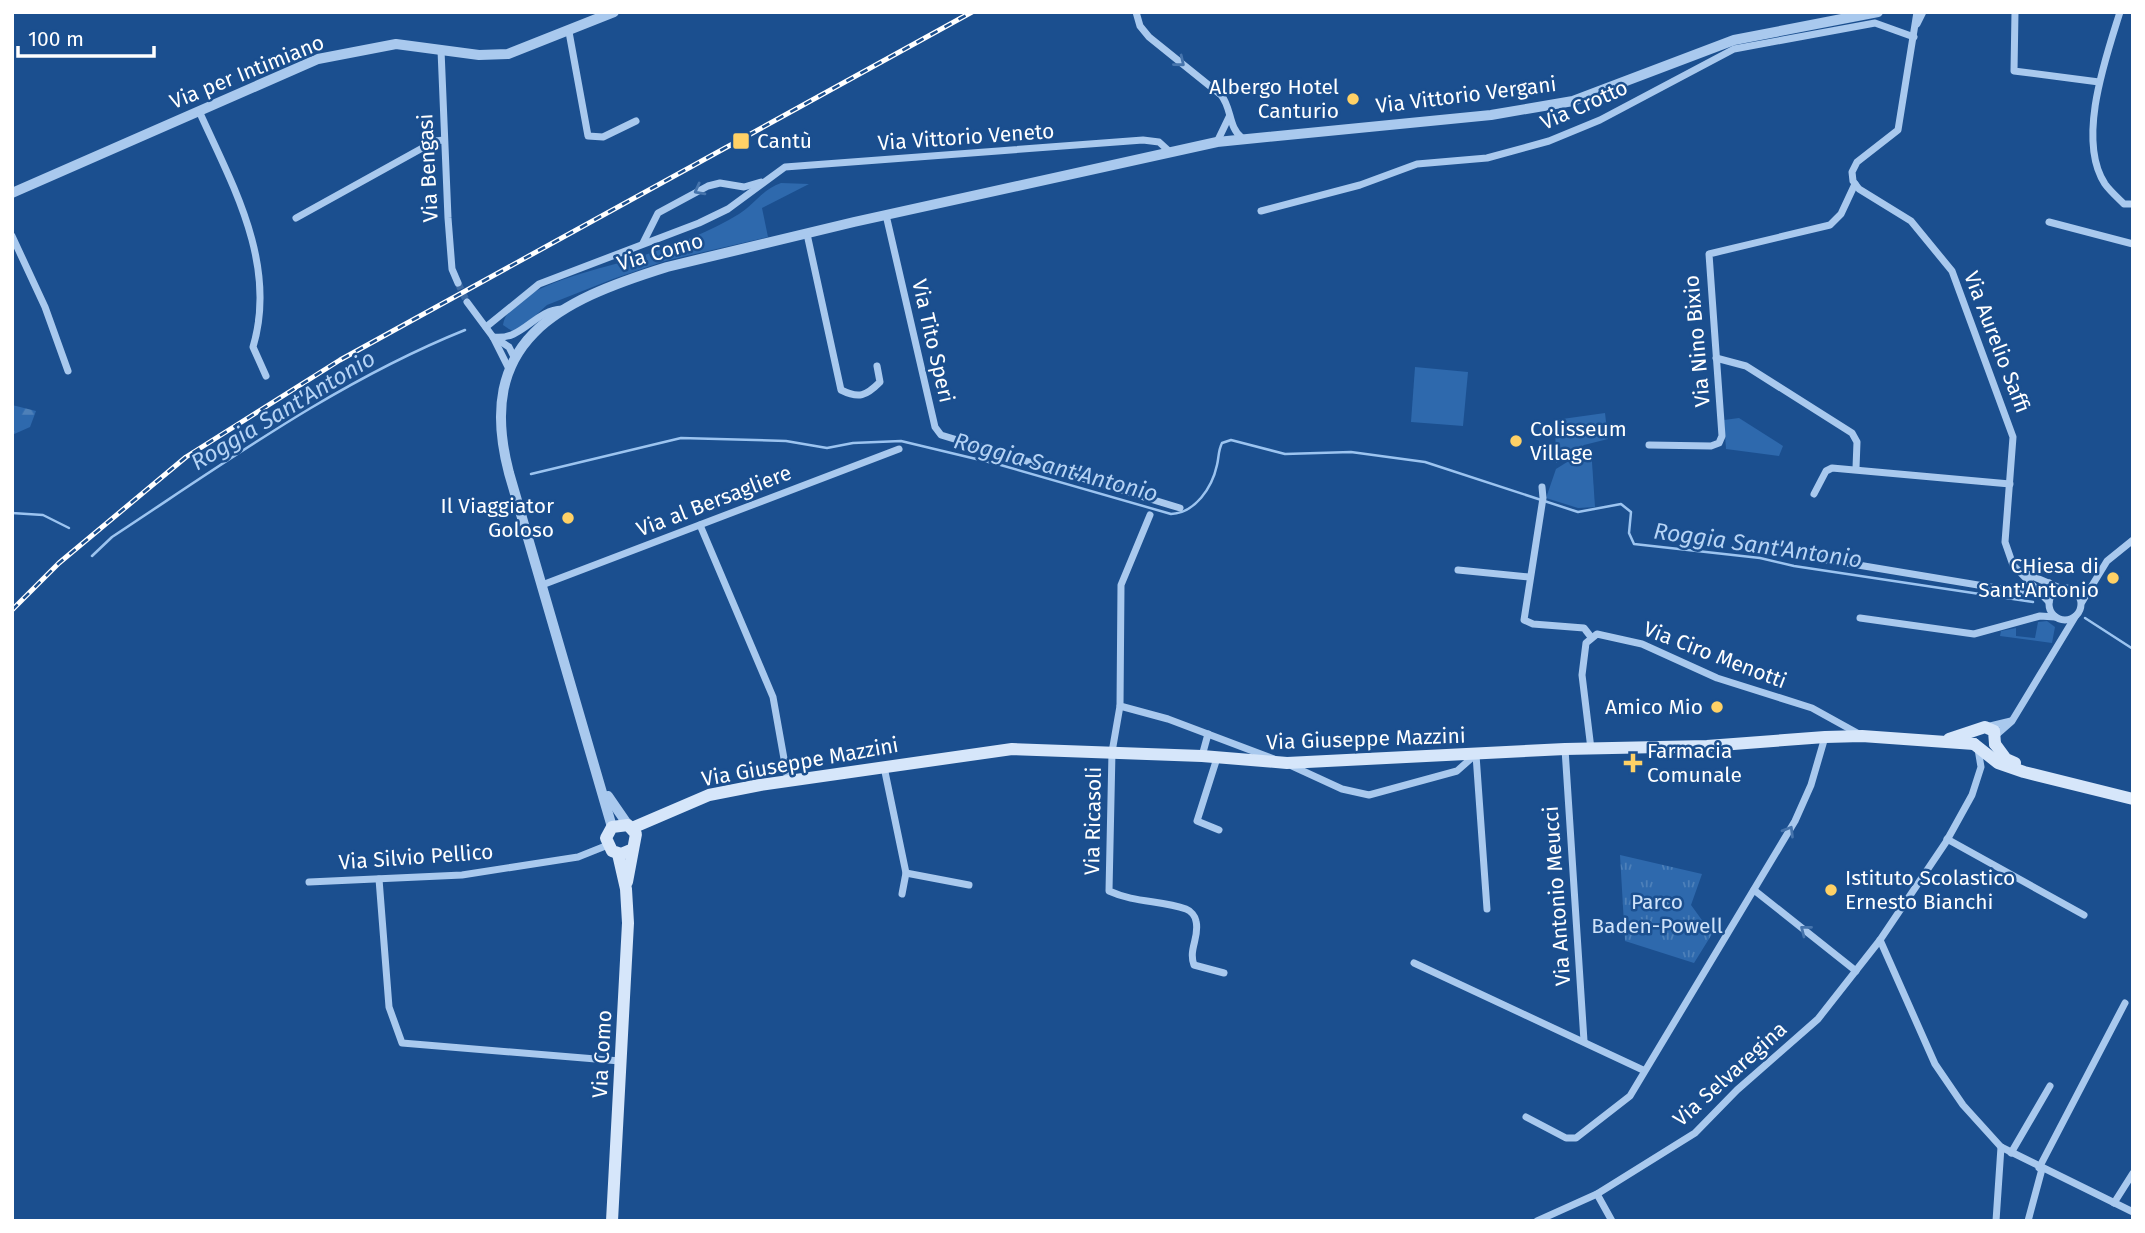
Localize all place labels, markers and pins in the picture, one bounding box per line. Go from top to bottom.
place label: Albergo Hotel Canturio [1209,74,1339,124]
marker: Albergo Hotel Canturio [1345,91,1361,107]
place label: Cantù [757,128,812,154]
marker: Cantù [731,131,751,151]
place label: Colisseum Village [1530,416,1627,466]
marker: Colisseum Village [1508,433,1524,449]
place label: Il Viaggiator Goloso [440,493,554,543]
marker: Il Viaggiator Goloso [560,510,576,526]
place label: CHiesa di Sant'Antonio [1978,553,2099,603]
marker: CHiesa di Sant'Antonio [2105,570,2121,586]
place label: Amico Mio [1605,694,1703,720]
marker: Amico Mio [1709,699,1725,715]
place label: Farmacia Comunale [1647,738,1742,788]
marker: Farmacia Comunale [1625,755,1641,771]
place label: Istituto Scolastico Ernesto Bianchi [1845,865,2015,915]
marker: Istituto Scolastico Ernesto Bianchi [1823,882,1839,898]

